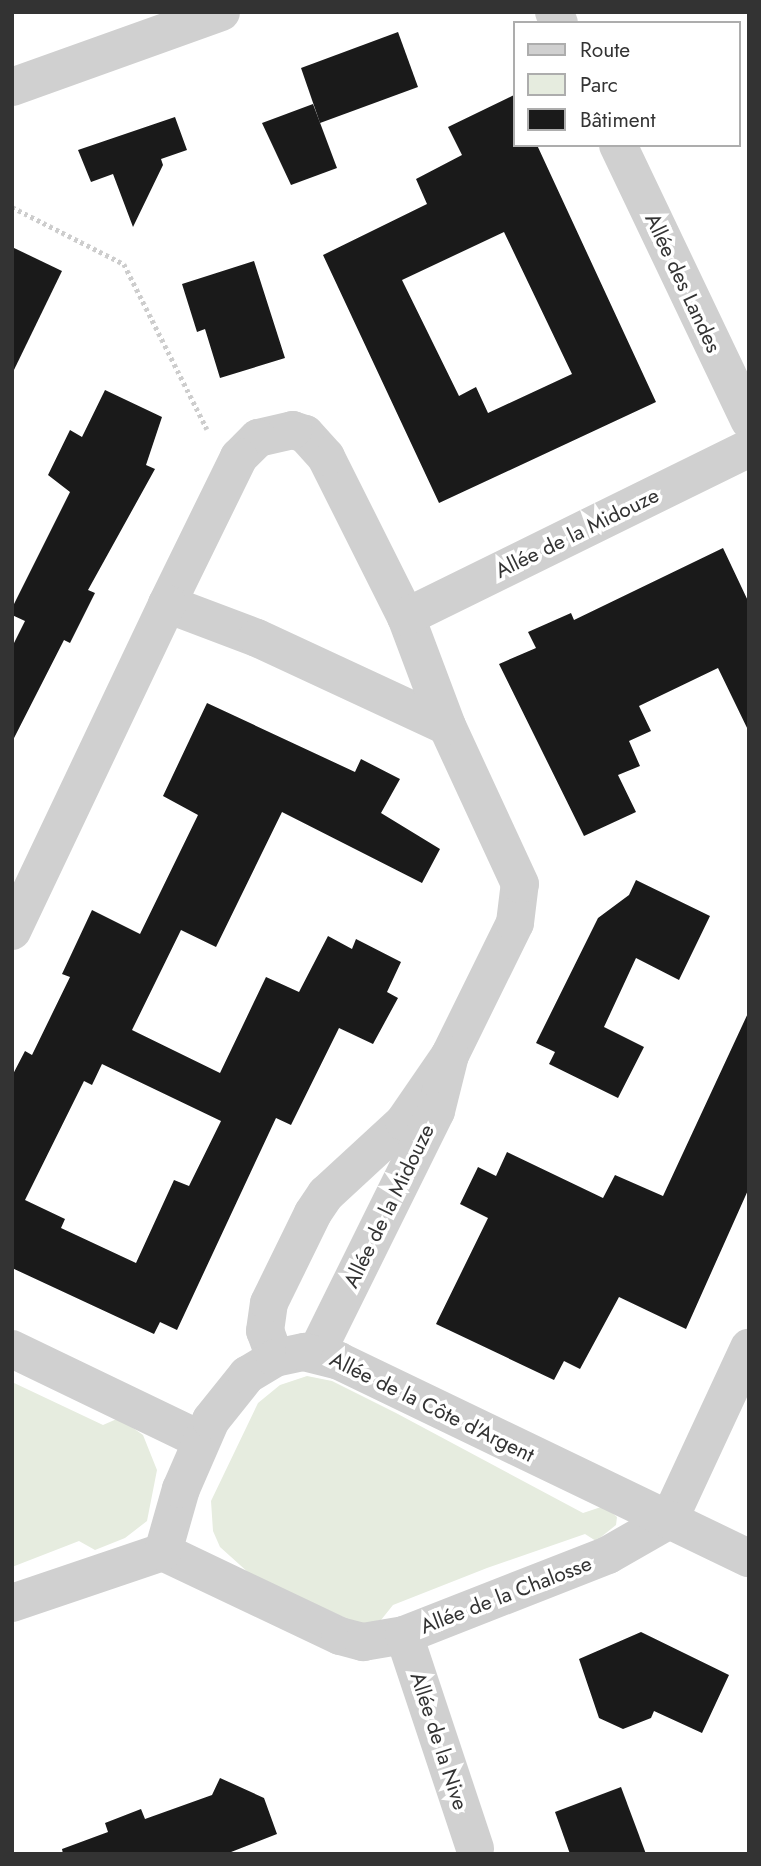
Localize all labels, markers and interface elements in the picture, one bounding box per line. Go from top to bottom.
legend [512,21,740,147]
text: Route [580,35,630,65]
text: Parc [580,70,618,100]
text: Bâtiment [580,105,656,135]
street label: Allée des Landes [640,209,726,357]
street label: Allée de la Midouze [491,482,663,584]
street label: Allée de la Midouze [338,1120,440,1292]
street label: Allée de la Côte d'Argent [326,1347,538,1467]
street label: Allée de la Chalosse [417,1551,595,1639]
street label: Allée de la Nive [405,1669,473,1813]

